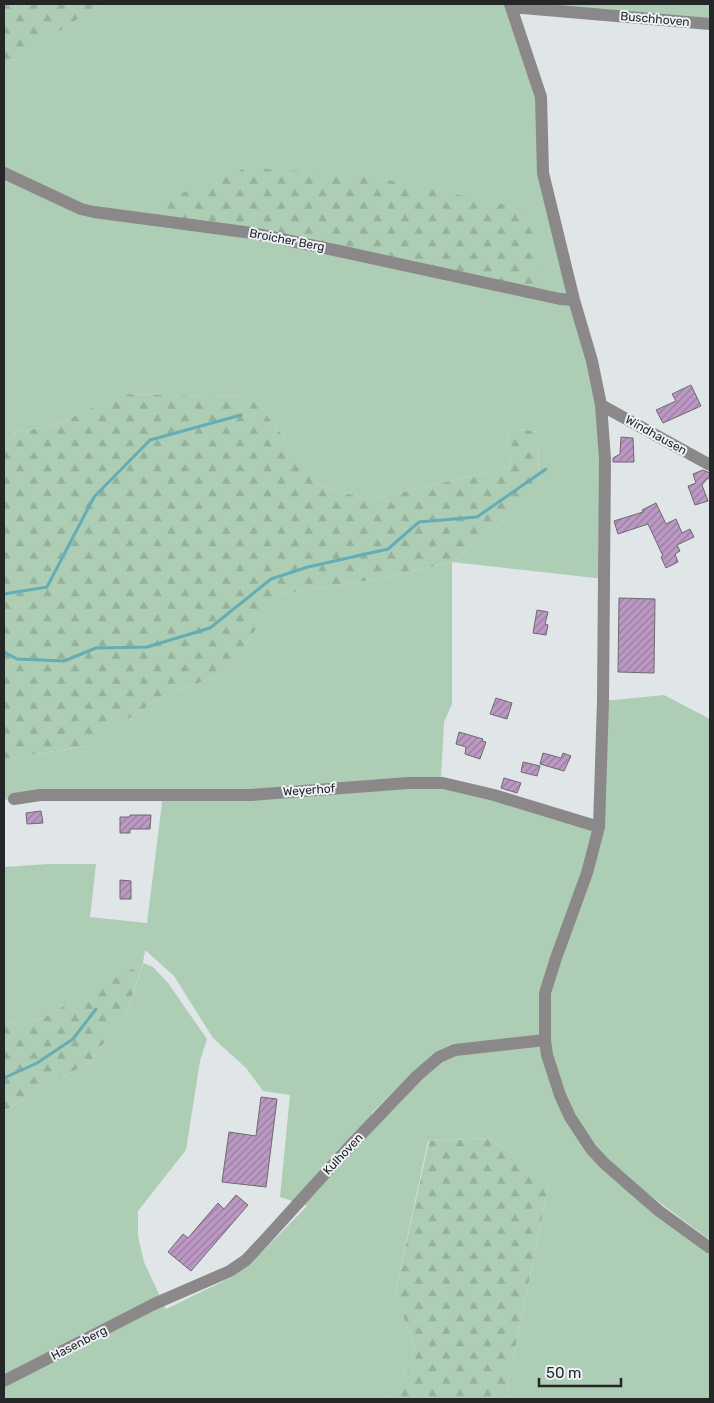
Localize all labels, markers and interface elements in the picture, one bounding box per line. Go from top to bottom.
street label: Buschhoven [620,9,690,29]
street label: Broicher Berg [248,226,326,254]
street label: Windhausen [623,412,689,458]
street label: Weyerhof [282,781,336,799]
street label: Kulhoven [320,1130,366,1178]
street label: Hasenberg [49,1323,109,1363]
scale bar [539,1356,622,1388]
text: 50 m [546,1364,581,1382]

